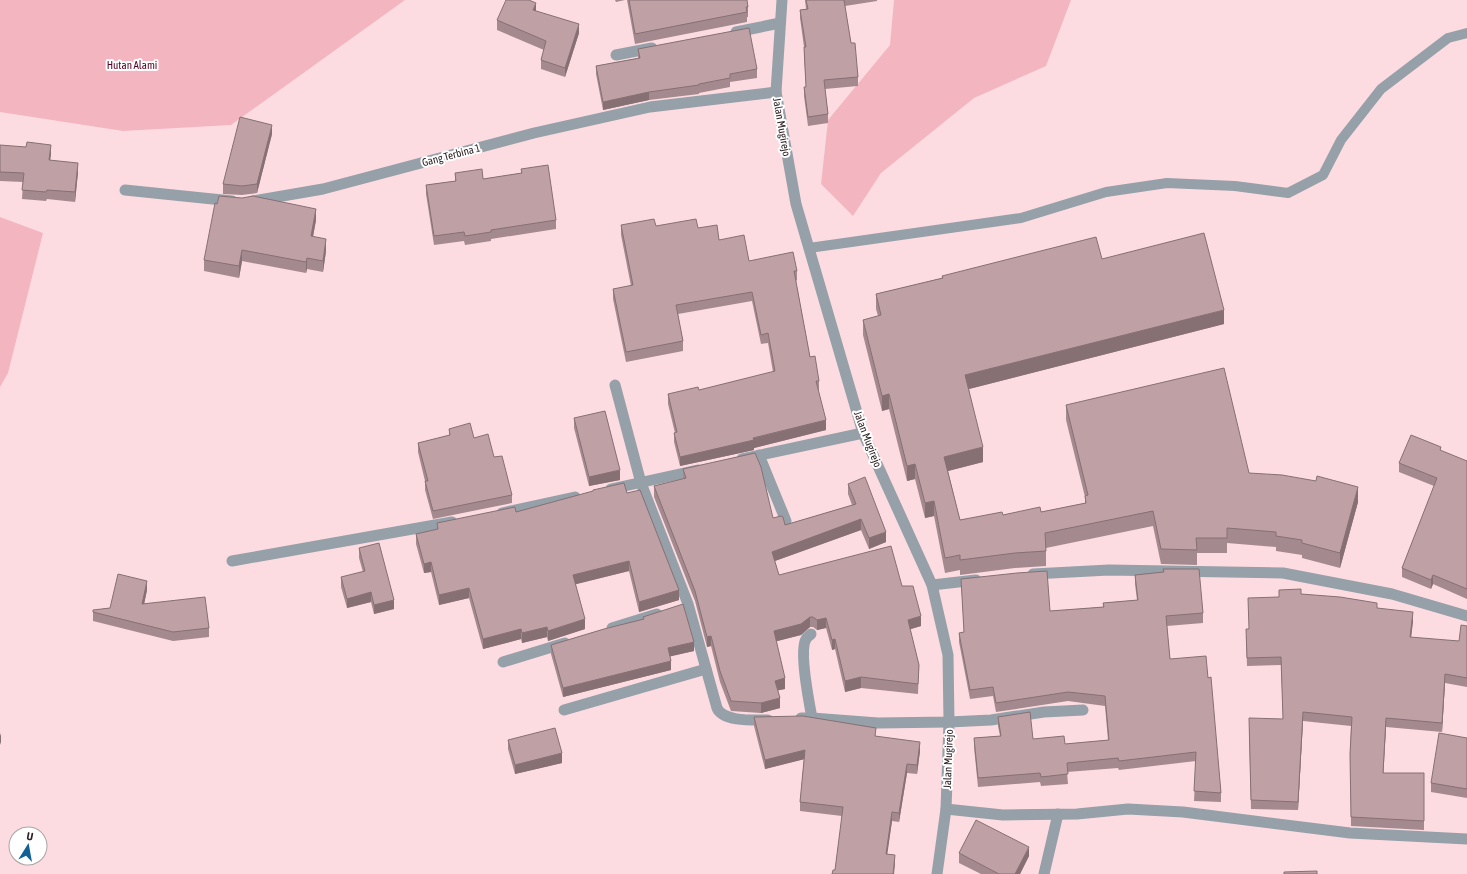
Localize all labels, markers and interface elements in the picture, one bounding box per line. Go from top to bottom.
park label: Hutan Alami [107,59,157,71]
street label: Jalan Mugirejo [771,97,793,157]
street label: Gang Terbina 1 [421,141,481,169]
street label: Jalan Mugirejo [852,409,884,469]
street label: Jalan Mugirejo [941,729,955,789]
north arrow [8,826,48,866]
text: U [26,830,34,843]

